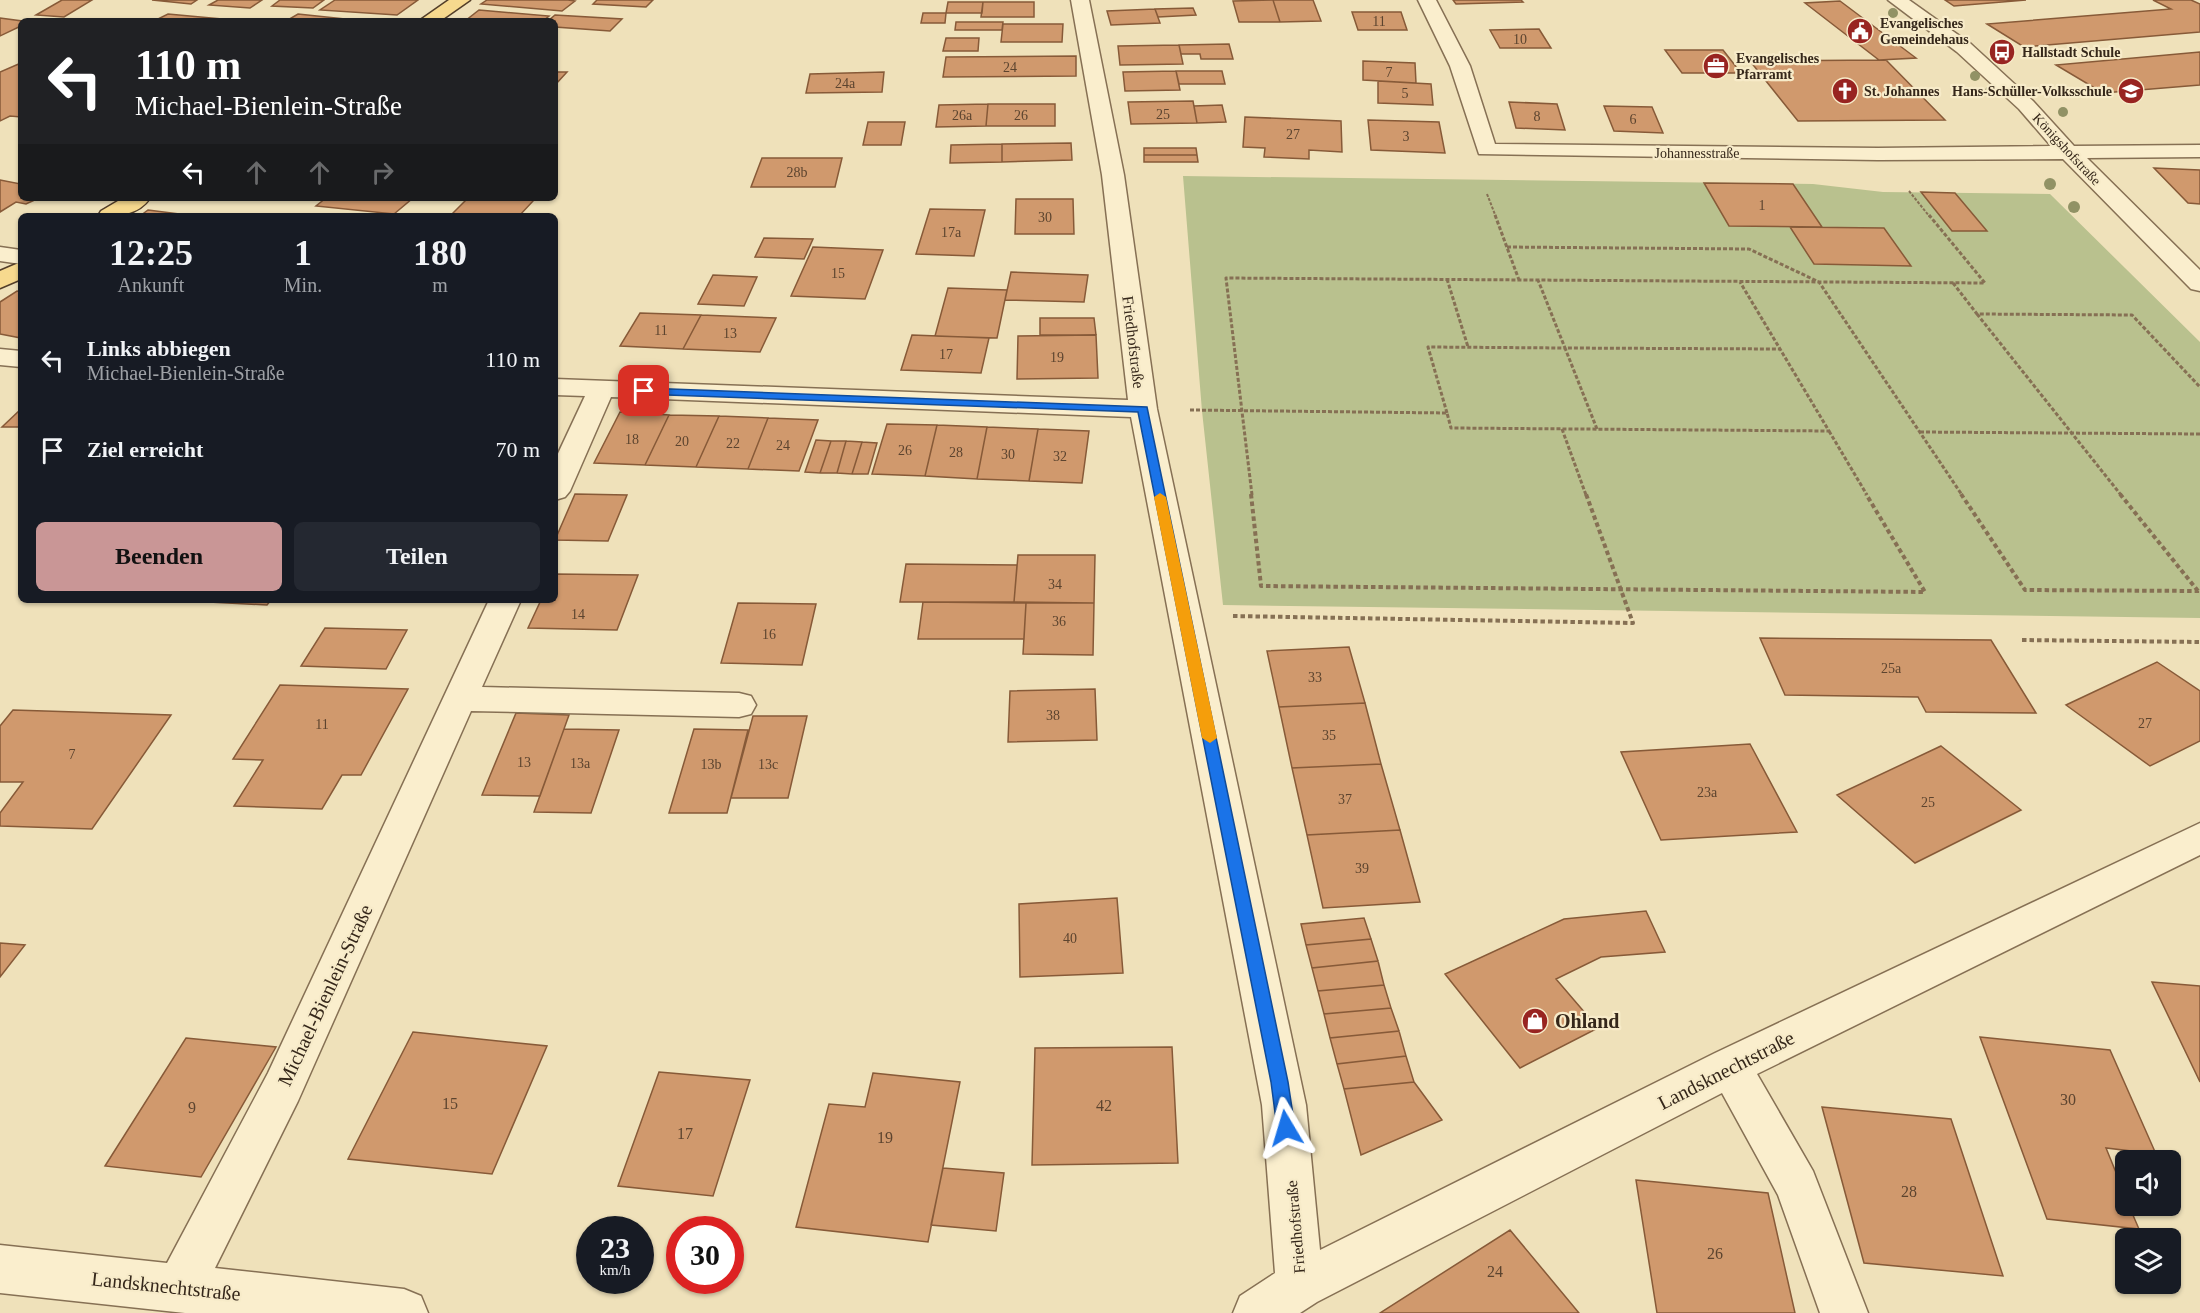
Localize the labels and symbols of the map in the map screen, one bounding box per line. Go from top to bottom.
house number: 11 [1372,14,1386,29]
public building icon: Evangelisches Gemeindehaus [1845,16,1875,46]
place label: Evangelisches Gemeindehaus [1880,16,1969,47]
house number: 10 [1513,32,1527,47]
bus stop icon: Hallstadt Schule [1987,37,2017,67]
place label: Hallstadt Schule [2022,45,2120,60]
office icon: Evangelisches Pfarramt [1701,51,1731,81]
place label: Evangelisches Pfarramt [1736,51,1820,82]
house number: 24 [1003,60,1017,75]
house number: 7 [1386,65,1393,80]
house number: 24a [835,76,856,91]
church icon: St. Johannes [1830,76,1860,106]
school or university icon: Hans-Schüller-Volksschule [2116,76,2146,106]
place label: St. Johannes [1864,84,1940,99]
place label: Hans-Schüller-Volksschule [1952,84,2112,99]
house number: 5 [1402,86,1409,101]
house number: 25 [1156,107,1170,122]
house number: 26a [952,108,973,123]
house number: 26 [1014,108,1028,123]
house number: 8 [1534,109,1541,124]
street label: Königshofstraße [2030,110,2104,188]
house number: 6 [1630,112,1637,127]
house number: 27 [1286,127,1300,142]
house number: 3 [1403,129,1410,144]
street label: Johannesstraße [1655,146,1739,161]
house number: 28b [787,165,808,180]
house number: 1 [1759,198,1766,213]
house number: 30 [1038,210,1052,225]
house number: 17a [941,225,962,240]
house number: 15 [831,266,845,281]
street label: Friedhofstraße [1119,295,1148,389]
house number: 11 [654,323,668,338]
house number: 13 [723,326,737,341]
house number: 17 [939,347,953,362]
house number: 19 [1050,350,1064,365]
pin [618,365,669,416]
house number: 18 [625,432,639,447]
house number: 20 [675,434,689,449]
house number: 22 [726,436,740,451]
house number: 24 [776,438,790,453]
house number: 26 [898,443,912,458]
house number: 28 [949,445,963,460]
house number: 30 [1001,447,1015,462]
house number: 32 [1053,449,1067,464]
house number: 34 [1048,577,1062,592]
house number: 14 [571,607,585,622]
house number: 36 [1052,614,1066,629]
house number: 16 [762,627,776,642]
house number: 25a [1881,661,1902,676]
house number: 33 [1308,670,1322,685]
house number: 38 [1046,708,1060,723]
house number: 27 [2138,716,2152,731]
house number: 11 [315,717,329,732]
house number: 35 [1322,728,1336,743]
house number: 7 [69,747,76,762]
house number: 13 [517,755,531,770]
house number: 13a [570,756,591,771]
house number: 13b [701,757,722,772]
house number: 13c [758,757,778,772]
house number: 23a [1697,785,1718,800]
house number: 37 [1338,792,1352,807]
house number: 25 [1921,795,1935,810]
house number: 39 [1355,861,1369,876]
street label: Michael-Bienlein-Straße [273,901,377,1089]
house number: 40 [1063,931,1077,946]
shop icon: Ohland [1520,1006,1550,1036]
place label: Ohland [1555,1010,1619,1032]
street label: Landsknechtstraße [1654,1026,1798,1114]
house number: 30 [2060,1091,2076,1108]
house number: 15 [442,1095,458,1112]
position arrow [1254,1096,1318,1160]
house number: 42 [1096,1097,1112,1114]
house number: 9 [188,1099,196,1116]
house number: 17 [677,1125,693,1142]
house number: 19 [877,1129,893,1146]
street label: Friedhofstraße [1283,1180,1308,1274]
house number: 28 [1901,1183,1917,1200]
speed limit sign: 30 [666,1216,744,1294]
house number: 26 [1707,1245,1723,1262]
house number: 24 [1487,1263,1503,1280]
street label: Landsknechtstraße [90,1267,242,1305]

